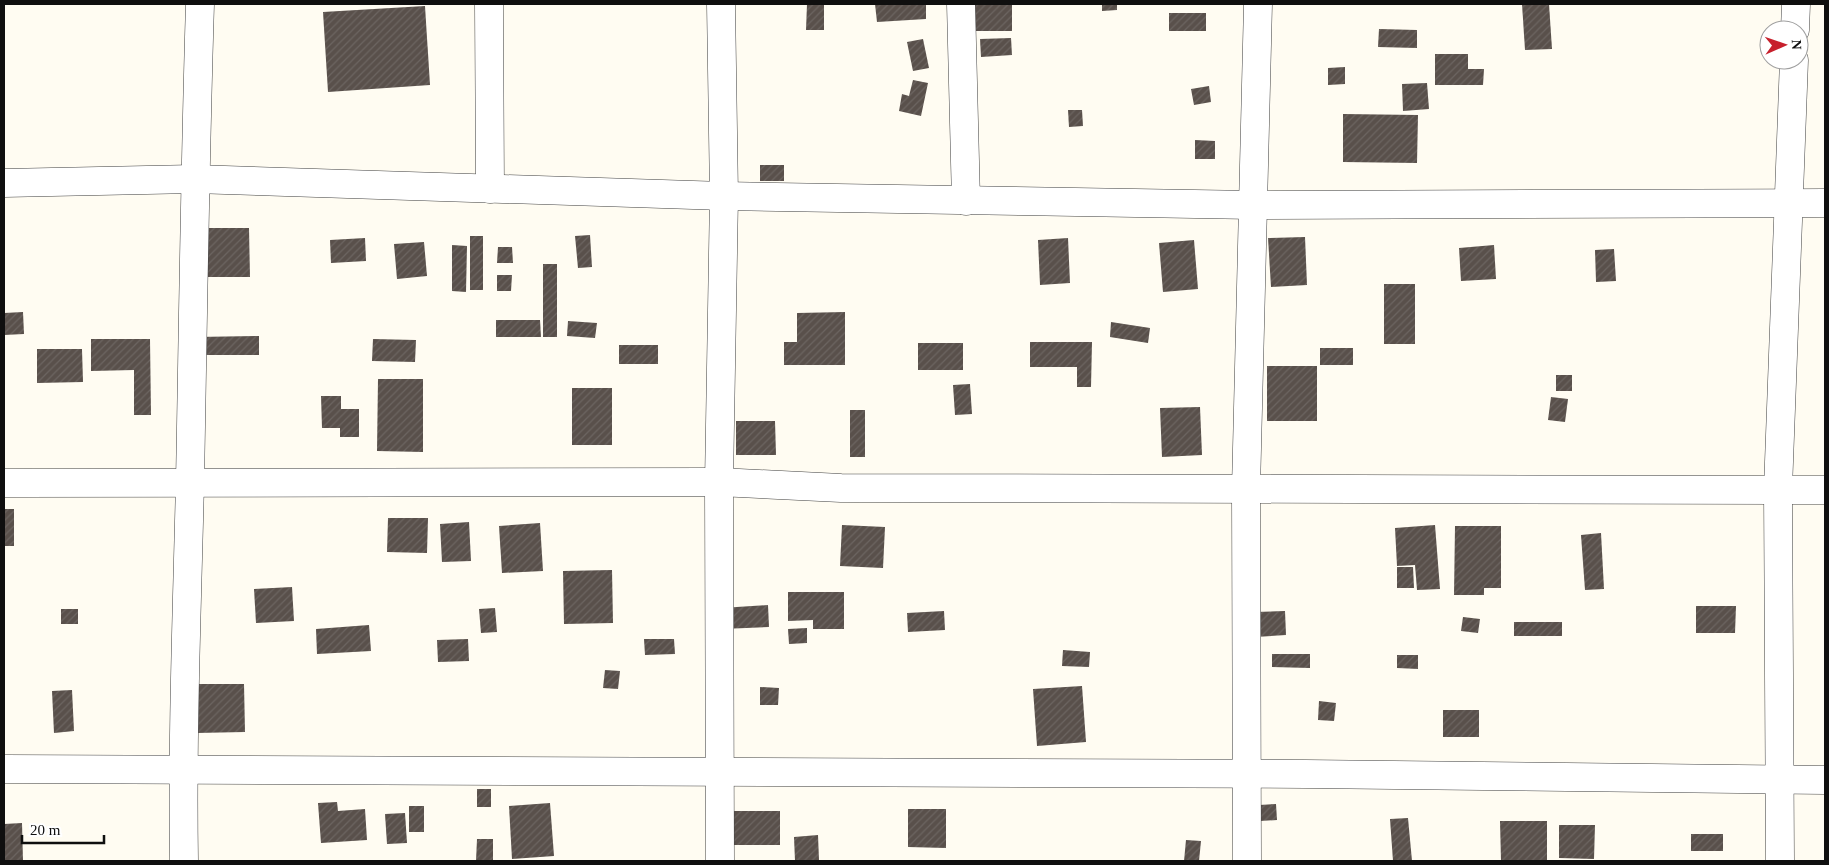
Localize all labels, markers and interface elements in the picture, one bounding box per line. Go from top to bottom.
north arrow [1759,20,1809,70]
text: N [1789,39,1804,50]
scale bar [22,812,105,844]
text: 20 m [30,822,61,838]

